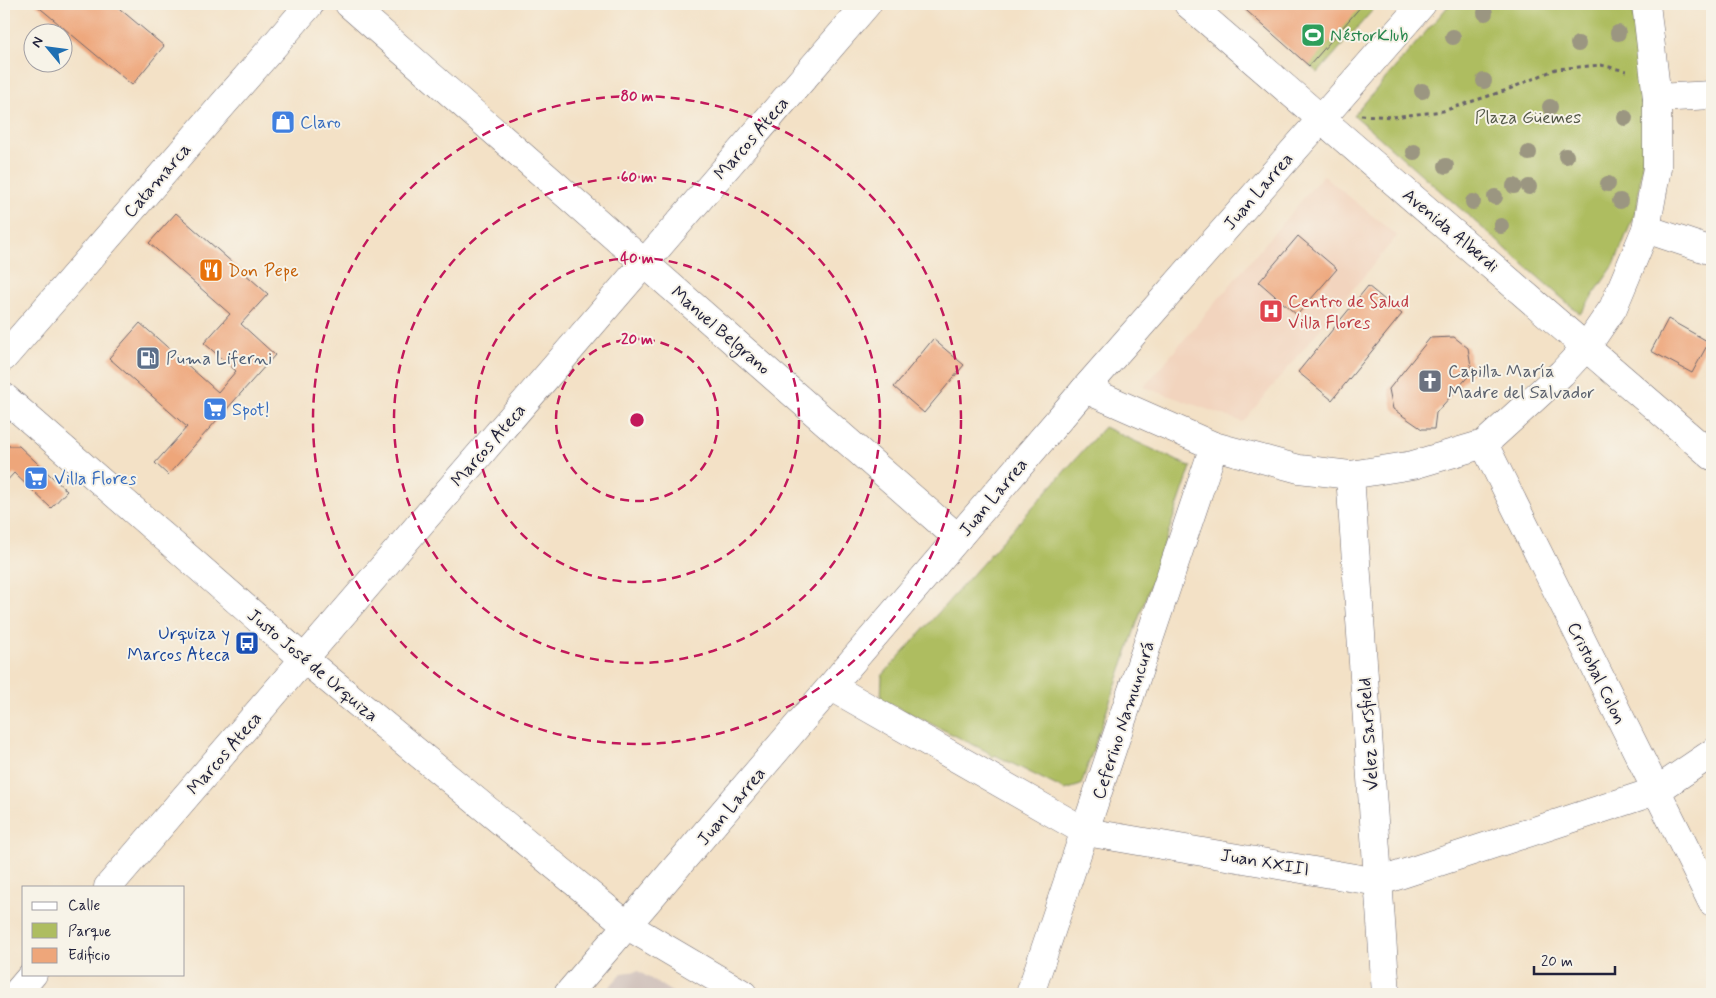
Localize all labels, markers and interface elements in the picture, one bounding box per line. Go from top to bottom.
north arrow [22,22,72,72]
sports icon: NéstorKlub [1300,22,1326,48]
place label: NéstorKlub [1330,24,1409,48]
text: N [27,34,48,51]
text: 80 m [620,87,654,107]
street label: Marcos Ateca [709,92,795,185]
park label: Plaza Güemes [1475,106,1581,130]
shop icon: Claro [270,109,296,135]
place label: Claro [300,111,341,135]
street label: Catamarca [119,138,197,223]
street label: Juan Larrea [1218,148,1299,236]
text: 60 m [621,168,653,188]
street label: Avenida Alberdi [1397,183,1504,278]
text: 40 m [620,249,654,269]
restaurant icon: Don Pepe [198,257,224,283]
place label: Don Pepe [228,259,299,283]
street label: Manuel Belgrano [665,281,775,381]
place label: Centro de Salud Villa Flores [1288,290,1409,335]
hospital icon: Centro de Salud Villa Flores [1258,298,1284,324]
text: 20 m [621,330,653,350]
fuel station icon: Puma Liferni [135,345,161,371]
place label: Puma Liferni [166,347,272,371]
place label: Capilla María Madre del Salvador [1448,360,1595,405]
church icon: Capilla María Madre del Salvador [1417,368,1443,394]
supermarket icon: Spot! [202,396,228,422]
place label: Spot! [232,398,270,422]
street label: Marcos Ateca [446,399,532,492]
centre of rings [628,411,646,429]
street label: Juan Larrea [954,453,1034,542]
supermarket icon: Villa Flores [23,465,49,491]
place label: Villa Flores [54,467,136,491]
street label: Justo José de Urquiza [242,604,383,728]
street label: Cristobal Colon [1561,618,1631,729]
place label: Urquiza y Marcos Ateca [127,622,230,667]
bus stop icon: Urquiza y Marcos Ateca [234,630,260,656]
street label: Ceferino Namuncurá [1087,638,1161,803]
street label: Velez Sarsfield [1353,677,1385,791]
street label: Marcos Ateca [182,707,268,800]
street label: Juan Larrea [692,762,772,851]
street label: Juan XXIII [1219,843,1311,883]
legend [22,886,185,976]
text: Calle [68,896,100,916]
text: Parque [68,922,111,942]
scale bar [1534,943,1615,975]
text: Edificio [68,946,110,966]
text: 20 m [1541,952,1573,972]

